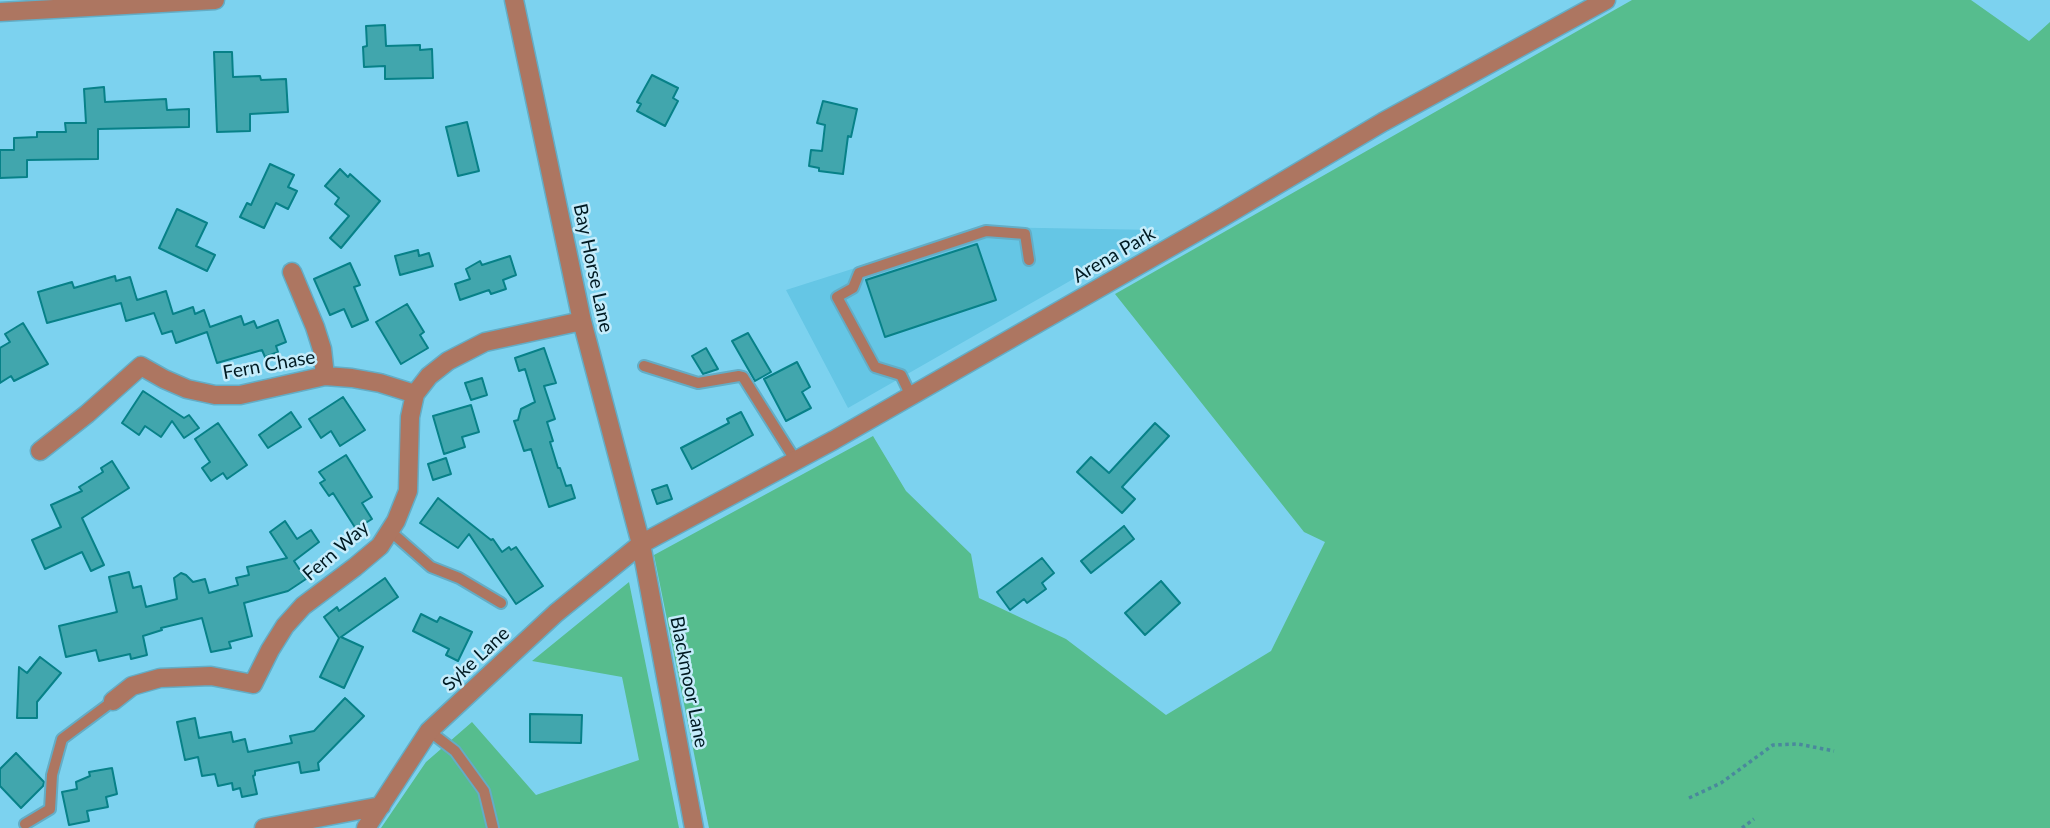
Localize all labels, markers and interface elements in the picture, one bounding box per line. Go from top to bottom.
street label: Bay Horse Lane [568,202,618,334]
street label: Arena Park [1069,222,1159,288]
street label: Fern Chase [221,346,317,384]
street label: Fern Way [298,516,374,586]
street label: Blackmoor Lane [665,614,713,750]
street label: Syke Lane [438,622,514,696]

